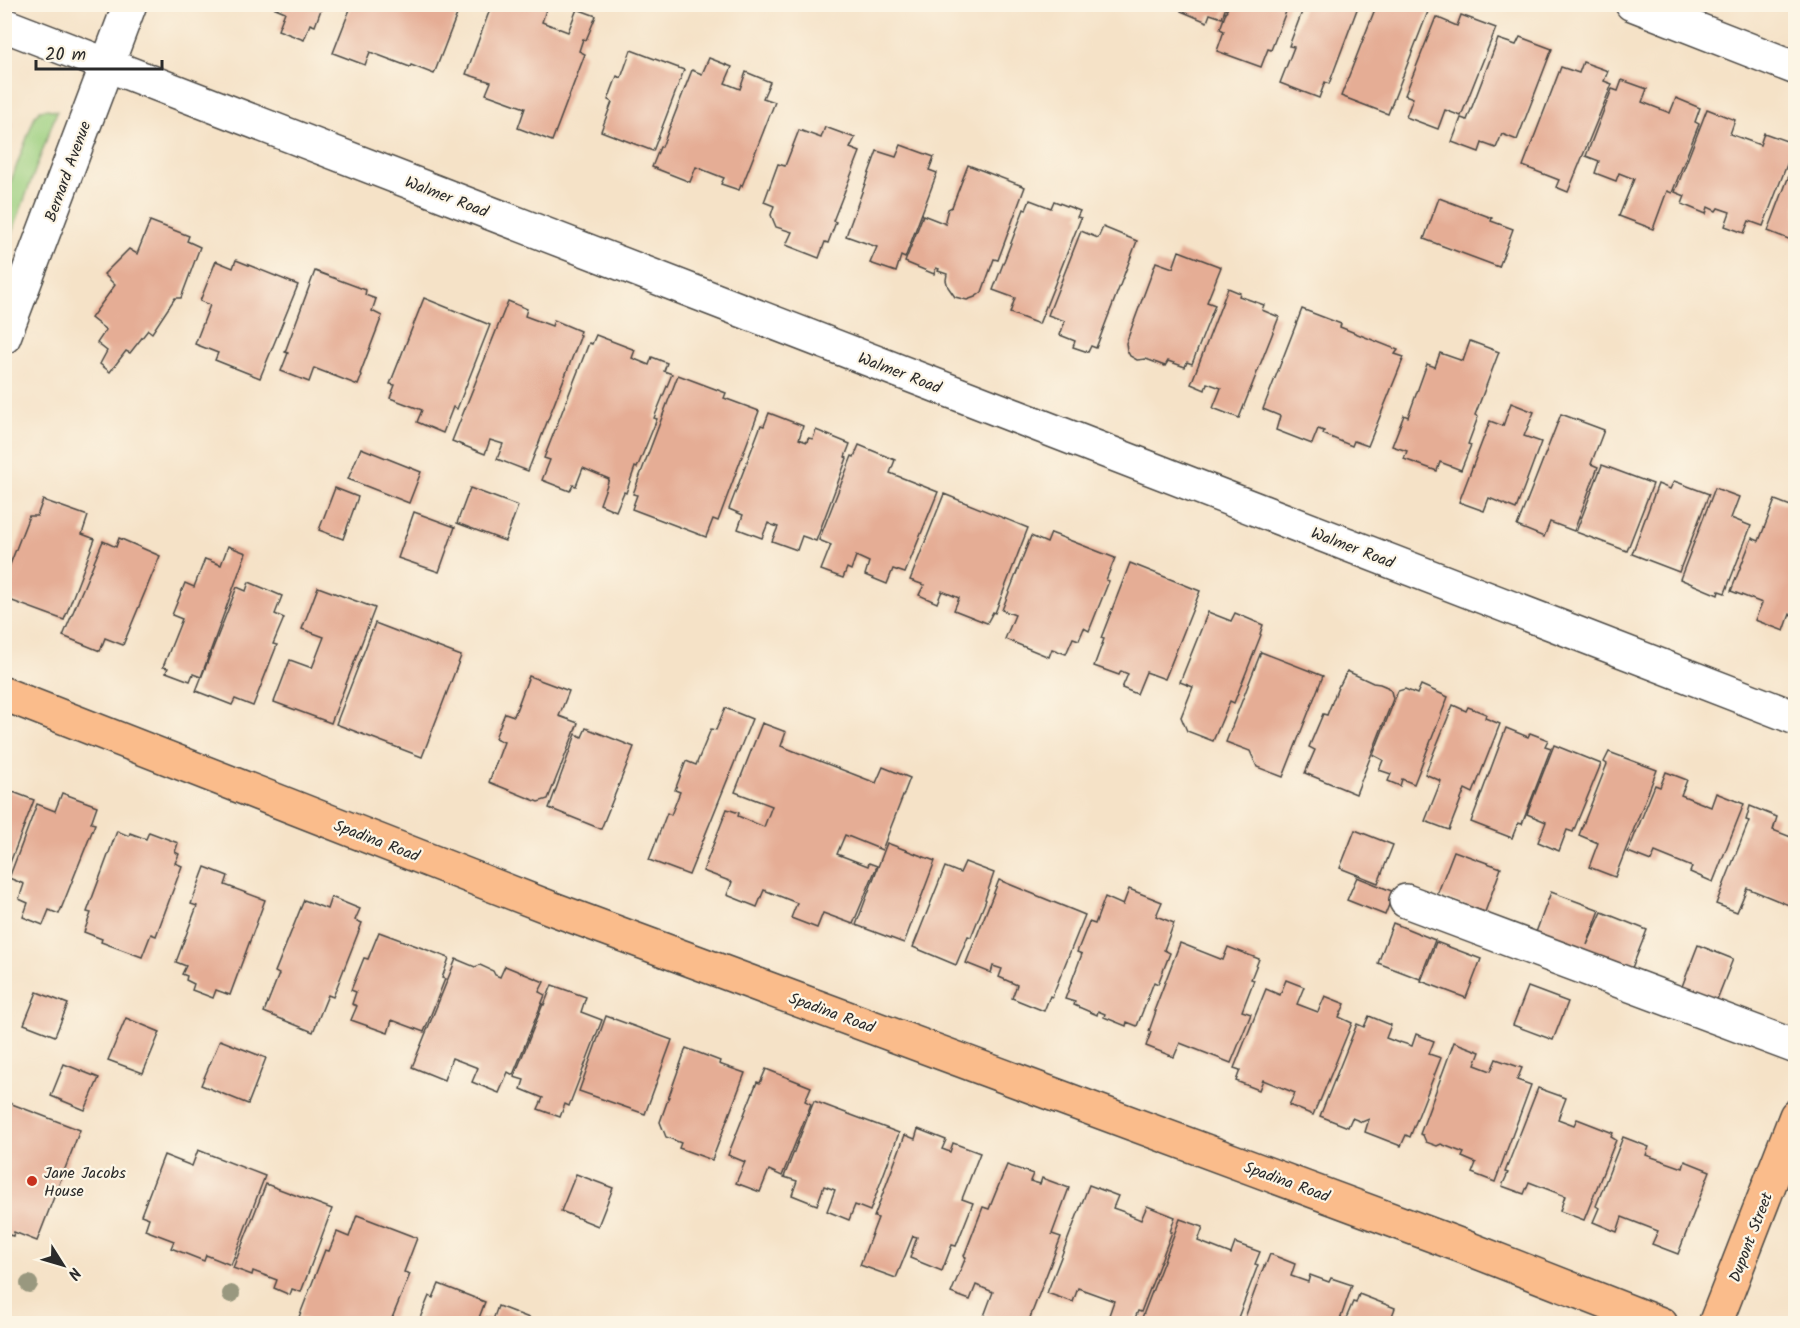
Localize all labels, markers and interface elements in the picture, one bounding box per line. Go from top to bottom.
scale bar [36,33,162,71]
text: 20 m [45,41,86,70]
street label: Bernard Avenue [39,118,98,225]
street label: Walmer Road [401,170,493,225]
street label: Walmer Road [854,346,946,401]
street label: Walmer Road [1307,521,1399,576]
street label: Spadina Road [330,814,424,870]
street label: Spadina Road [785,986,879,1041]
street label: Spadina Road [1240,1155,1334,1210]
place label: Jane Jacobs House [44,1161,126,1204]
marker: Jane Jacobs House [25,1174,39,1188]
street label: Dupont Street [1723,1188,1780,1286]
north arrow [33,1235,93,1295]
text: N [61,1262,87,1285]

